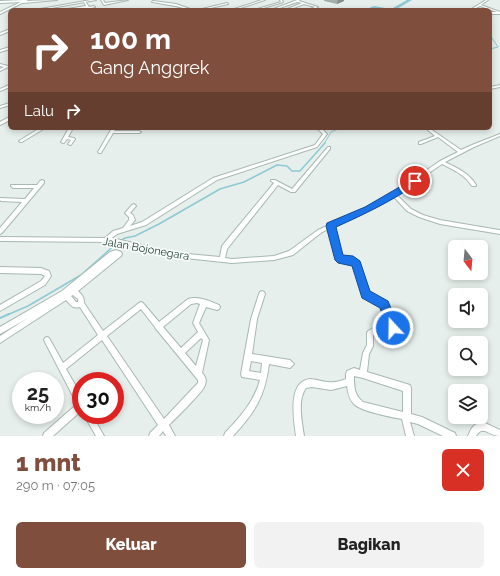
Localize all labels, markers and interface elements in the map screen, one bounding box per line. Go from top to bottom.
text: 100 m [90,23,171,56]
icon: right [24,24,76,76]
text: Gang Anggrek [90,57,209,78]
icon: right [62,100,84,122]
text: Lalu [24,102,54,120]
pin [398,164,432,198]
icon: arrive [404,170,426,192]
street label: Jalan Bojonegara [102,235,190,263]
north arrow [448,240,488,280]
map controls [448,240,488,424]
button: sound [448,288,488,328]
position arrow [372,307,414,349]
button: search [448,336,488,376]
speed limit sign: 30 [72,372,124,424]
text: 25 [27,381,49,405]
button: layers [448,384,488,424]
text: km/h [25,402,51,413]
text: 1 mnt [16,448,81,477]
button: close [442,449,484,491]
text: 290 m · 07:05 [16,478,95,493]
button: Keluar [16,522,246,568]
button: Bagikan [254,522,484,568]

